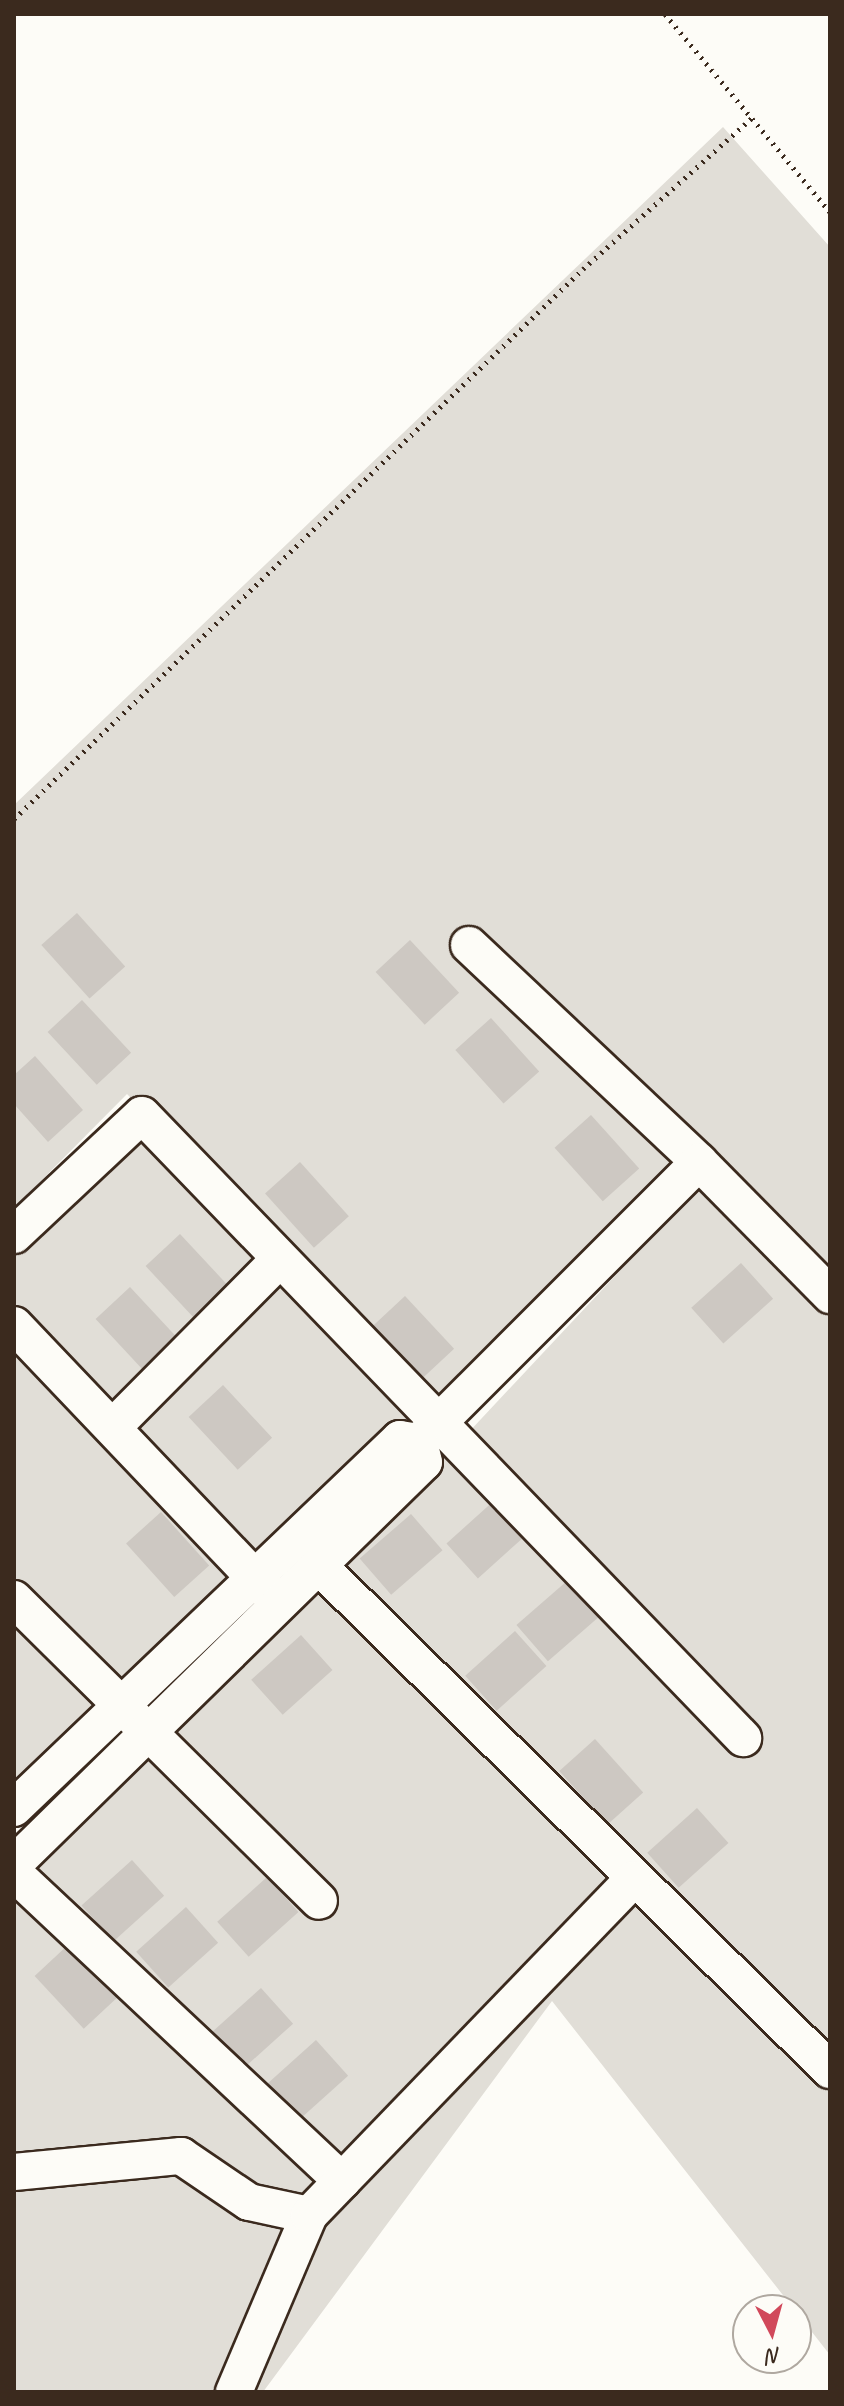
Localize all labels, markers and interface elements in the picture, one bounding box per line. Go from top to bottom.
north arrow [732,2294,812,2374]
text: N [766,2341,783,2371]

